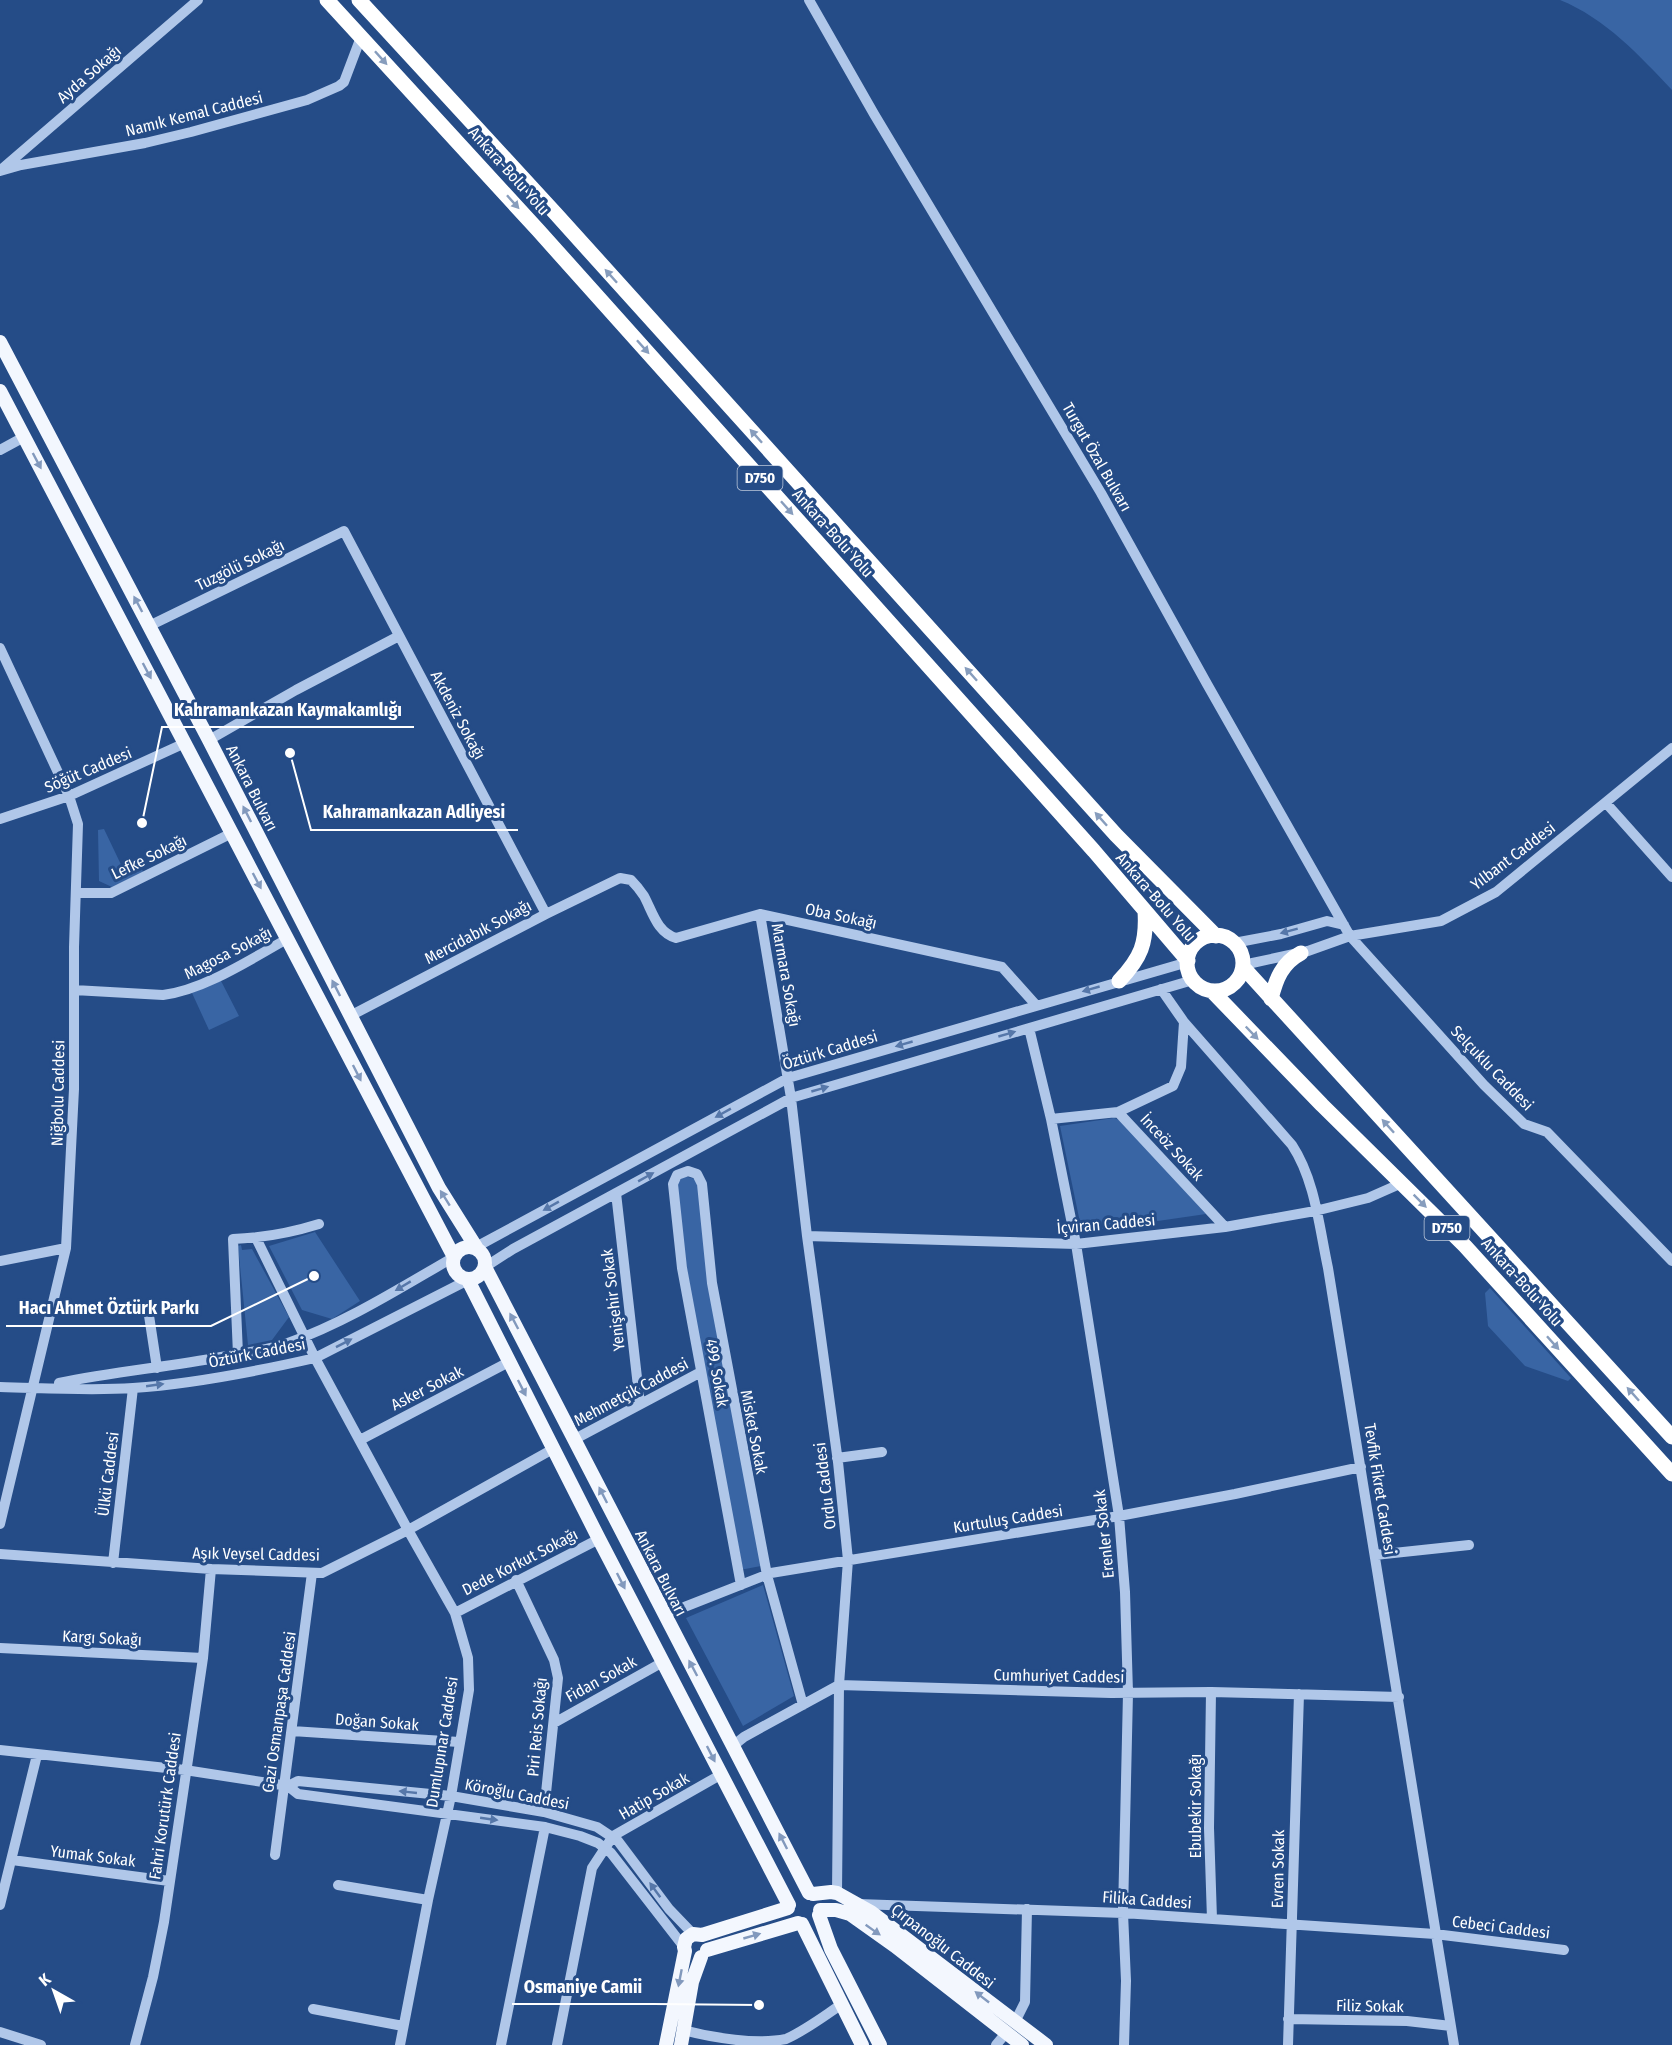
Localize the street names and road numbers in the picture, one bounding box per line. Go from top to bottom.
street label: Ayda Sokağı [53,41,125,107]
street label: Namık Kemal Caddesi [123,88,265,140]
street label: Ankara-Bolu Yolu [464,123,554,219]
street label: Turgut Özal Bulvarı [1058,399,1136,515]
road number: D750 [738,466,783,490]
street label: Ankara-Bolu Yolu [788,485,878,581]
street label: Tuzgölü Sokağı [193,535,287,595]
street label: Akdeniz Sokağı [427,667,489,763]
street label: Ankara Bulvarı [222,742,282,834]
street label: Söğüt Caddesi [42,743,134,797]
street label: Yılbant Caddesi [1467,818,1559,894]
street label: Lefke Sokağı [108,831,190,883]
street label: Ankara-Bolu Yolu [1112,848,1200,946]
street label: Mercidabık Sokağı [421,896,535,968]
street label: Oba Sokağı [803,899,879,933]
street label: Marmara Sokağı [768,922,804,1028]
street label: Magosa Sokağı [181,923,275,983]
street label: Selçuklu Caddesi [1447,1022,1537,1114]
street label: Öztürk Caddesi [780,1027,880,1073]
street label: Niğbolu Caddesi [48,1040,68,1146]
street label: İnceöz Sokak [1136,1110,1208,1185]
street label: İçviran Caddesi [1056,1210,1156,1238]
road number: D750 [1424,1216,1470,1240]
street label: Ankara-Bolu Yolu [1477,1234,1567,1330]
street label: Yenişehir Sokak [597,1247,629,1352]
street label: Öztürk Caddesi [207,1334,307,1372]
street label: 499. Sokak [702,1337,732,1409]
street label: Mehmetçik Caddesi [571,1354,691,1430]
street label: Asker Sokak [388,1361,467,1414]
street label: Misket Sokak [737,1388,772,1476]
street label: Tevfik Fikret Caddesi [1360,1422,1400,1556]
street label: Ülkü Caddesi [93,1431,123,1517]
street label: Ordu Caddesi [810,1441,840,1531]
street label: Erenler Sokak [1090,1488,1118,1579]
street label: Kurtuluş Caddesi [952,1501,1064,1537]
street label: Dede Korkut Sokağı [459,1525,581,1599]
street label: Ankara Bulvarı [631,1527,691,1619]
street label: Aşık Veysel Caddesi [192,1543,320,1565]
street label: Kargı Sokağı [62,1626,142,1650]
street label: Gazi Osmanpaşa Caddesi [258,1630,300,1794]
street label: Fidan Sokak [562,1652,640,1706]
street label: Cumhuriyet Caddesi [994,1665,1124,1687]
street label: Dumlupınar Caddesi [422,1675,462,1809]
street label: Piri Reis Sokağı [523,1677,551,1777]
street label: Doğan Sokak [335,1710,420,1734]
street label: Fahri Korutürk Caddesi [145,1731,185,1881]
street label: Ebubekir Sokağı [1186,1754,1205,1858]
street label: Hatip Sokak [616,1768,693,1824]
street label: Köroğlu Caddesi [463,1775,571,1813]
street label: Evren Sokak [1268,1829,1288,1908]
street label: Yumak Sokak [49,1841,137,1871]
street label: Filika Caddesi [1102,1887,1192,1913]
street label: Çırpanoğlu Caddesi [887,1900,999,1993]
street label: Cebeci Caddesi [1451,1912,1551,1942]
street label: Filiz Sokak [1336,1996,1405,2016]

